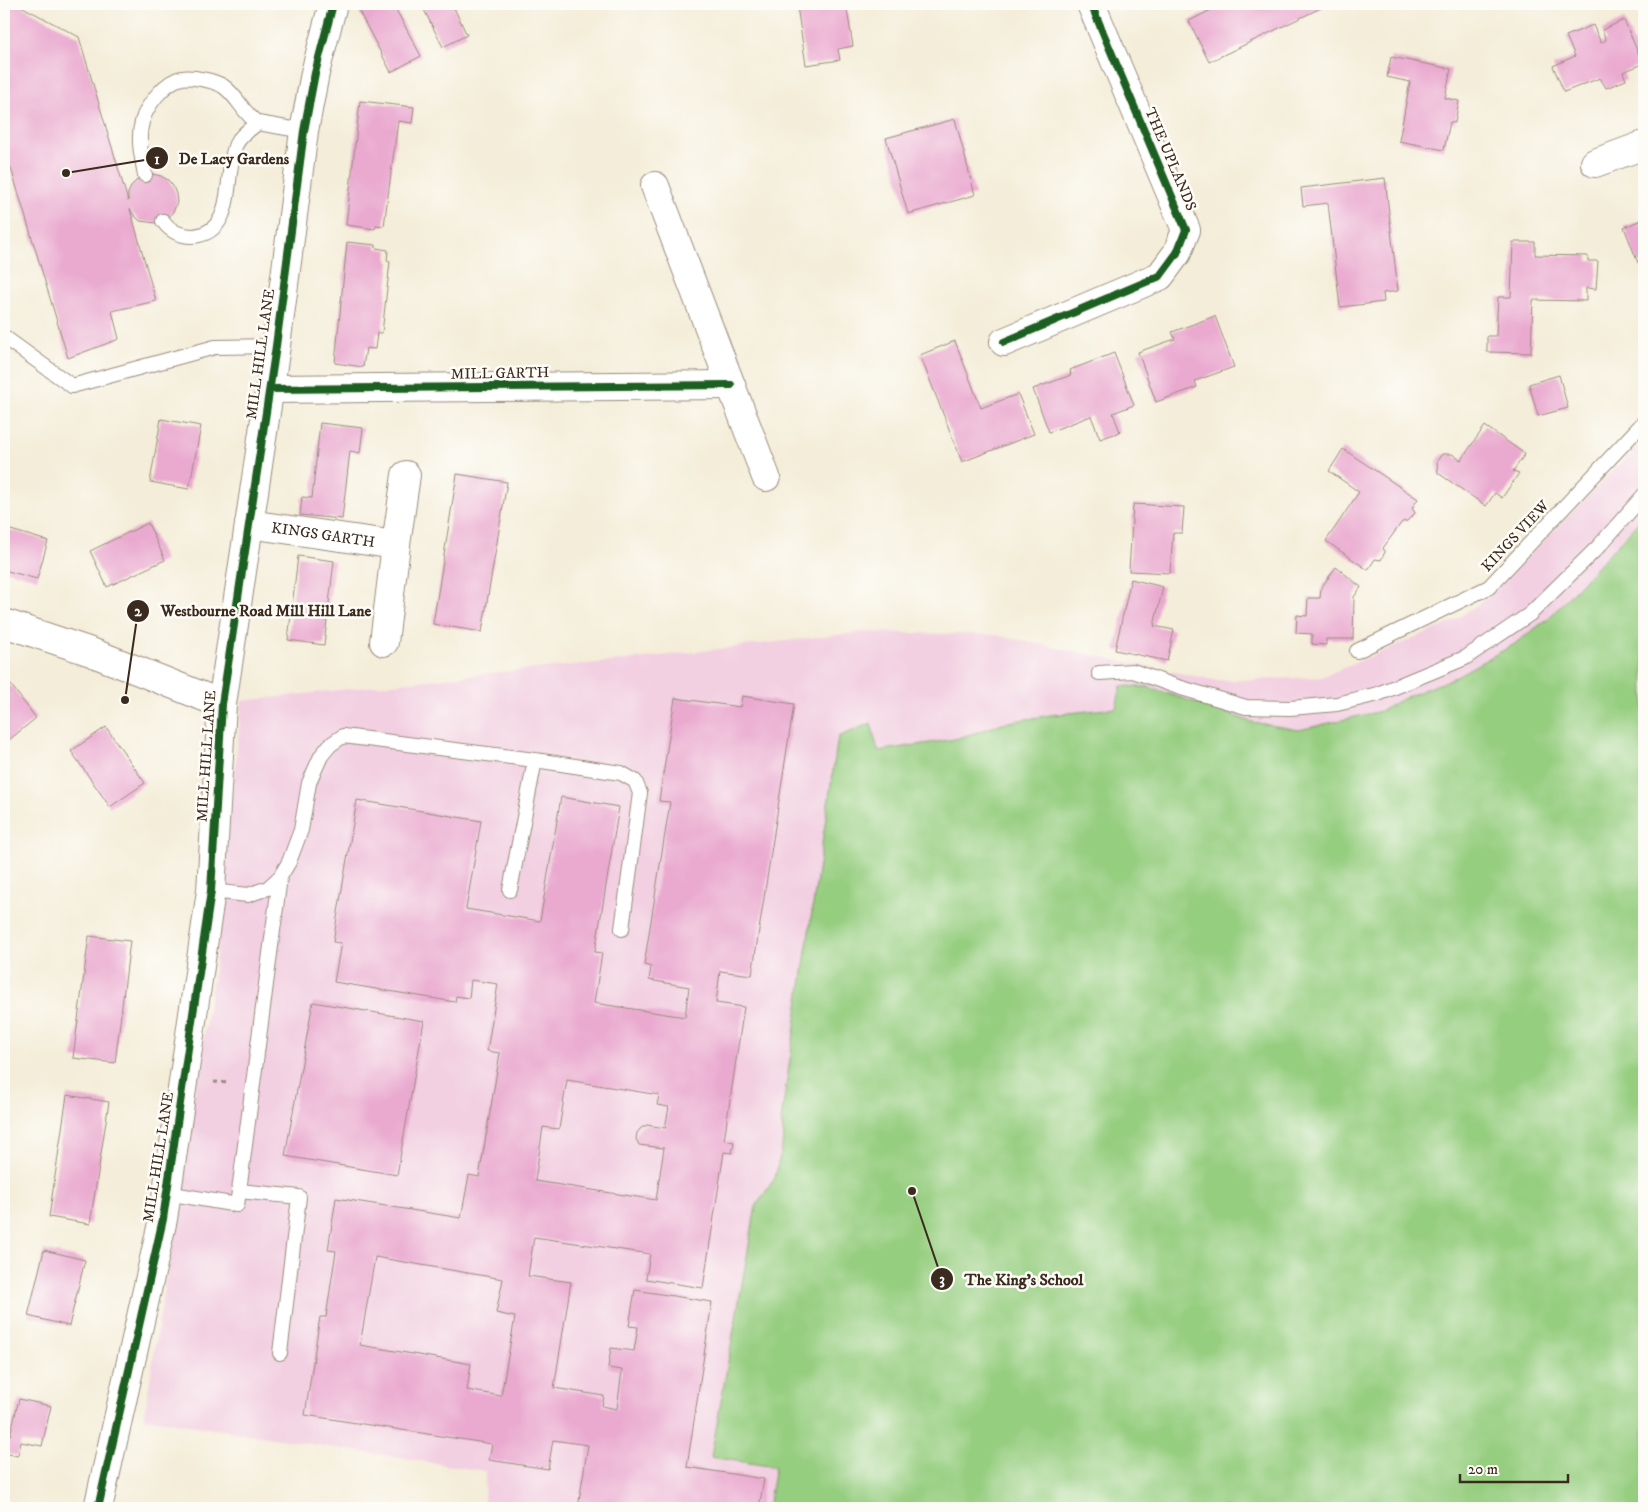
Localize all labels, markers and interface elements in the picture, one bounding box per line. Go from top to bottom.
street label: THE UPLANDS [1140,105,1201,214]
callout: De Lacy Gardens [144,143,300,174]
text: De Lacy Gardens [179,149,290,169]
text: 1 [154,150,160,169]
street label: MILL HILL LANE [242,287,279,421]
street label: MILL GARTH [450,363,550,384]
street label: KINGS VIEW [1478,497,1553,576]
street label: KINGS GARTH [270,518,376,552]
callout: Westbourne Road Mill Hill Lane [126,595,381,626]
text: Westbourne Road Mill Hill Lane [160,601,372,621]
text: 2 [134,602,142,621]
street label: MILL HILL LANE [192,689,221,822]
street label: MILL HILL LANE [139,1090,178,1224]
callout: The King's School [930,1264,1094,1295]
text: 3 [939,1270,945,1289]
text: The King's School [964,1270,1085,1290]
scale bar [1460,1452,1568,1484]
text: 20 m [1468,1460,1498,1479]

